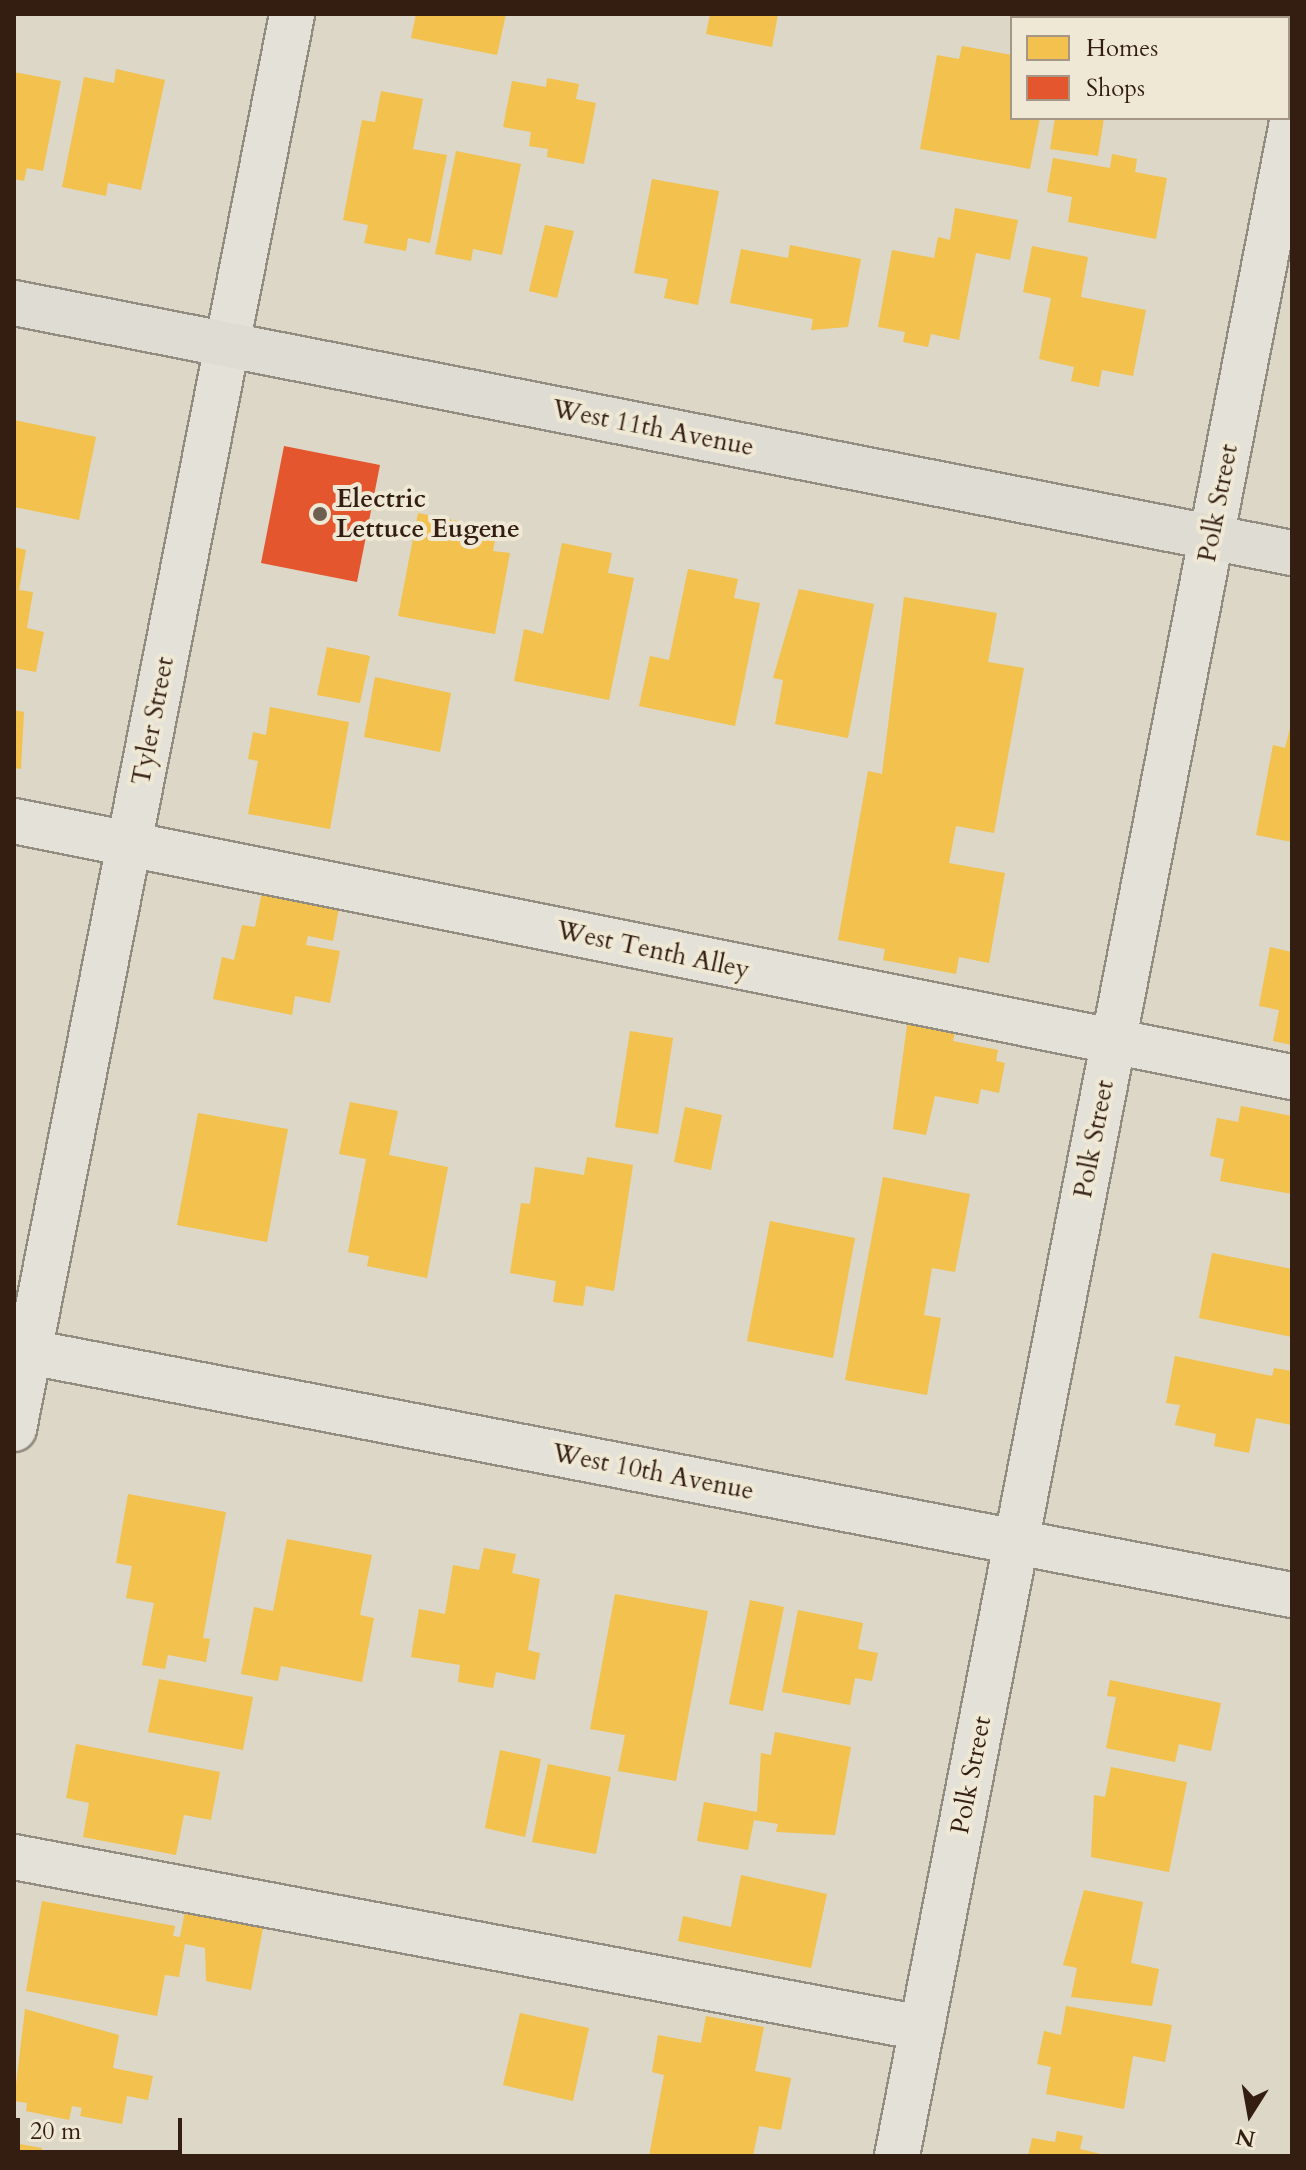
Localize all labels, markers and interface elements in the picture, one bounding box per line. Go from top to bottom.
legend [1010,16,1290,120]
text: Homes [1086,32,1158,65]
text: Shops [1086,72,1145,105]
street label: West 11th Avenue [549,393,757,463]
street label: Polk Street [1191,441,1245,565]
place label: Electric Lettuce Eugene [336,483,520,544]
marker: Electric Lettuce Eugene [311,505,329,523]
street label: Tyler Street [125,654,181,788]
street label: West Tenth Alley [554,914,752,986]
street label: Polk Street [1067,1077,1121,1201]
street label: West 10th Avenue [549,1437,757,1507]
street label: Polk Street [944,1713,998,1837]
north arrow [1210,2074,1290,2154]
scale bar [20,2102,186,2152]
text: 20 m [30,2115,81,2148]
text: N [1233,2121,1258,2154]

